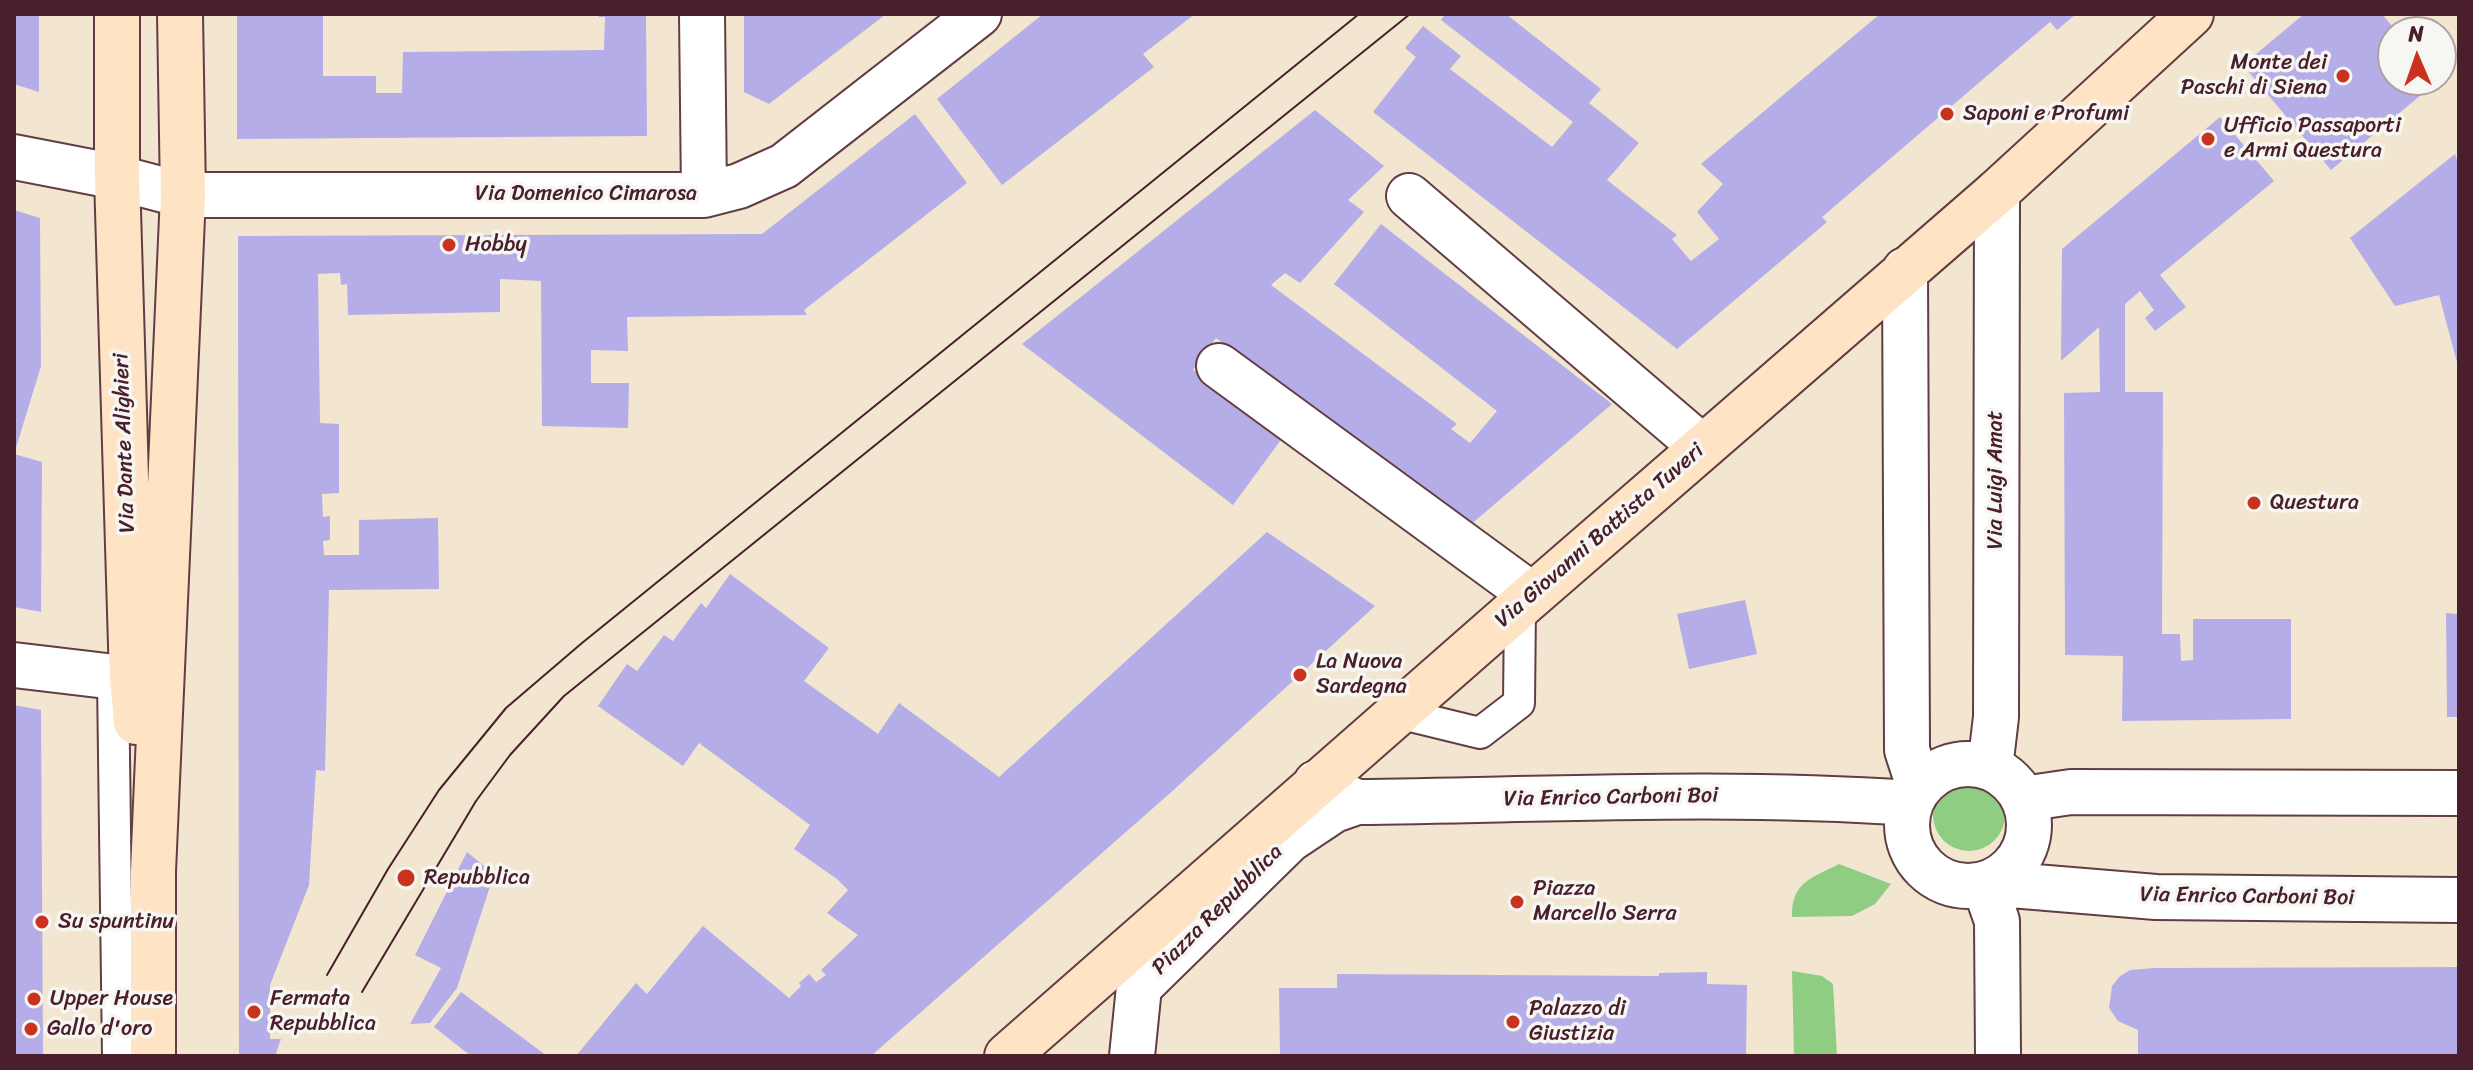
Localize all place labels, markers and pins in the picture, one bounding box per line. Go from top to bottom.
place label: Monte dei Paschi di Siena [2181,50,2327,102]
marker: Monte dei Paschi di Siena [2334,67,2352,85]
place label: Saponi e Profumi [1963,101,2129,127]
marker: Saponi e Profumi [1938,105,1956,123]
place label: Ufficio Passaporti e Armi Questura [2224,113,2401,164]
marker: Ufficio Passaporti e Armi Questura [2199,130,2217,148]
place label: Hobby [465,232,527,258]
marker: Hobby [440,236,458,254]
place label: Questura [2270,490,2359,516]
marker: Questura [2245,494,2263,512]
place label: La Nuova Sardegna [1316,649,1407,700]
marker: La Nuova Sardegna [1291,666,1309,684]
place label: Repubblica [424,865,530,891]
marker: Repubblica [395,867,417,889]
place label: Piazza Marcello Serra [1533,876,1677,928]
marker: Piazza Marcello Serra [1508,893,1526,911]
place label: Su spuntinu [58,909,174,935]
marker: Su spuntinu [33,913,51,931]
place label: Upper House [50,986,173,1012]
place label: Fermata Repubblica [270,986,376,1038]
marker: Upper House [25,990,43,1008]
place label: Palazzo di Giustizia [1529,996,1626,1048]
marker: Fermata Repubblica [245,1003,263,1021]
marker: Palazzo di Giustizia [1504,1013,1522,1031]
place label: Gallo d'oro [47,1016,152,1042]
marker: Gallo d'oro [22,1020,40,1038]

